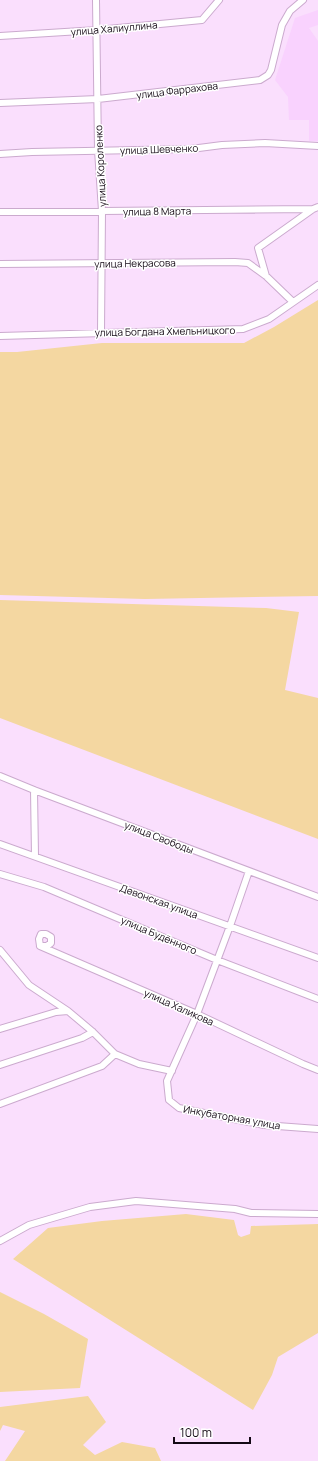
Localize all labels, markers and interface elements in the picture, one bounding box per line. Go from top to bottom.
street label: улица Халиуллина [70,17,158,39]
street label: улица Фаррахова [135,78,219,102]
street label: улица Короленко [91,125,109,207]
street label: улица Шевченко [120,141,199,157]
street label: улица 8 Марта [123,203,191,219]
street label: улица Некрасова [94,255,176,271]
street label: улица Богдана Хмельницкого [95,323,235,339]
street label: улица Свободы [122,817,196,857]
street label: Девонская улица [118,880,200,922]
street label: улица Будённого [119,913,199,957]
street label: улица Халикова [142,985,216,1029]
street label: Инкубаторная улица [182,1102,282,1132]
scale bar [174,1419,250,1445]
text: 100 m [180,1424,212,1441]

